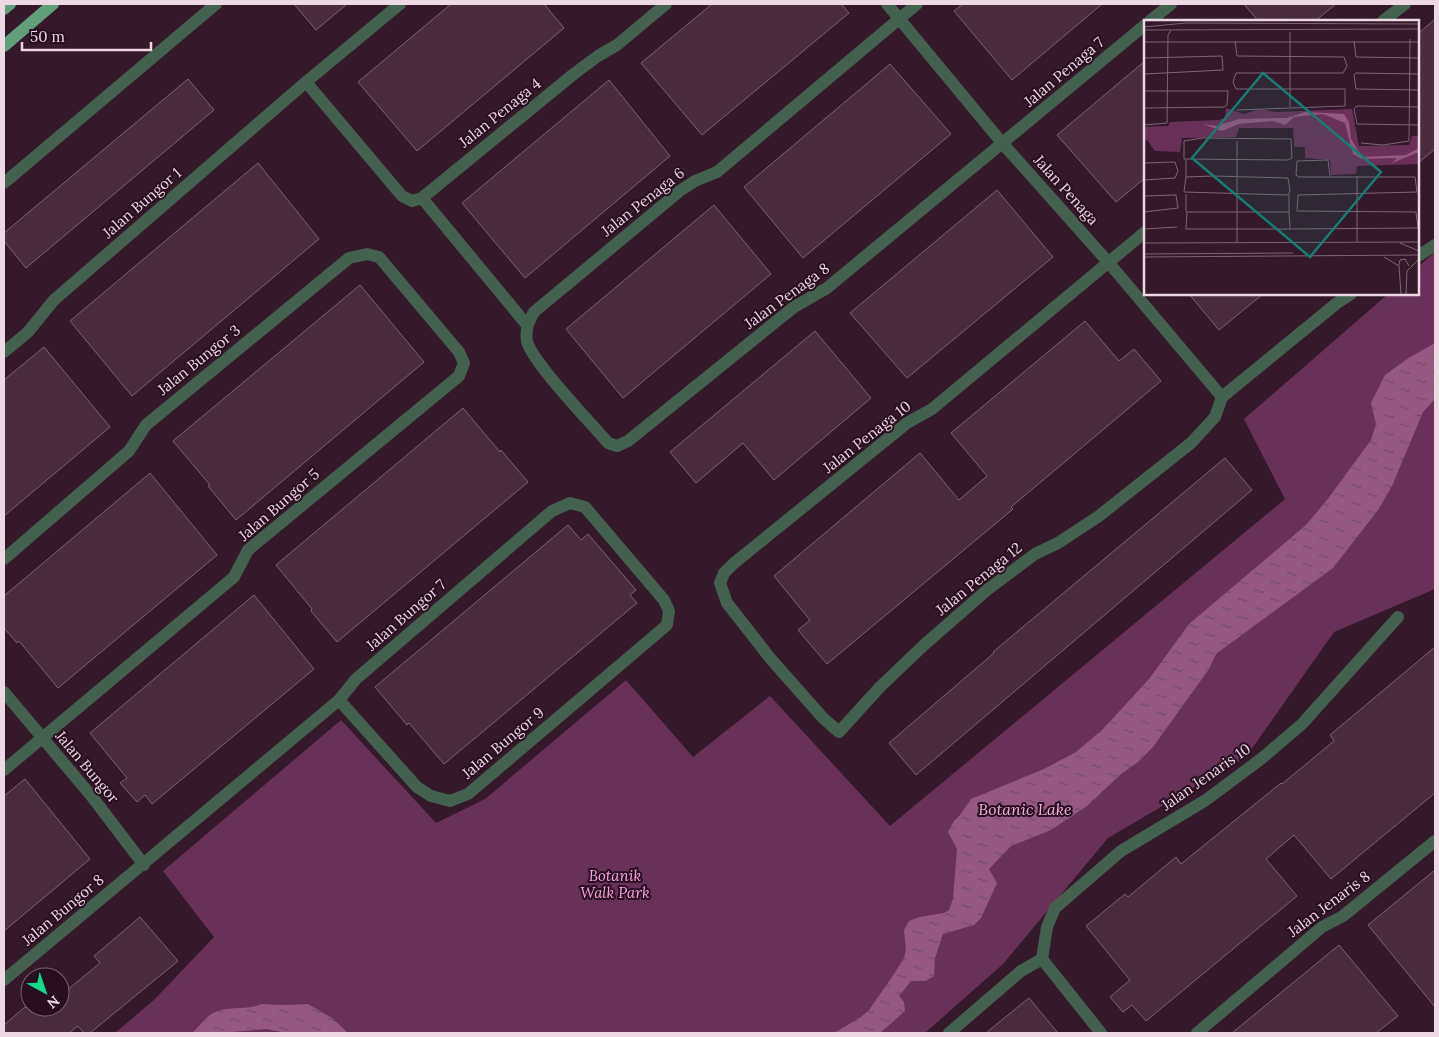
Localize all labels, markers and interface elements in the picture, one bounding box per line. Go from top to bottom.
scale bar [22,20,151,52]
inset map [1144,20,1419,295]
text: 50 m [30,27,65,46]
street label: Jalan Penaga 7 [1019,33,1108,111]
street label: Jalan Penaga 4 [454,74,545,152]
street label: Jalan Penaga [1029,150,1103,229]
street label: Jalan Bungor 1 [98,163,185,243]
street label: Jalan Penaga 6 [596,163,688,241]
street label: Jalan Penaga 8 [740,258,833,333]
street label: Jalan Bungor 3 [153,320,244,399]
street label: Jalan Penaga 10 [818,396,915,478]
street label: Jalan Bungor 5 [234,464,323,546]
street label: Jalan Penaga 12 [931,538,1026,620]
street label: Jalan Bungor 7 [361,575,450,655]
street label: Jalan Bungor 9 [457,703,548,783]
street label: Jalan Bungor [51,726,124,807]
street label: Jalan Jenaris 10 [1157,739,1254,815]
water label: Botanic Lake [978,799,1072,819]
park label: Botanik Walk Park [580,866,650,902]
street label: Jalan Jenaris 8 [1283,866,1374,941]
street label: Jalan Bungor 8 [17,870,108,950]
north arrow [20,967,70,1017]
text: N [43,992,63,1012]

